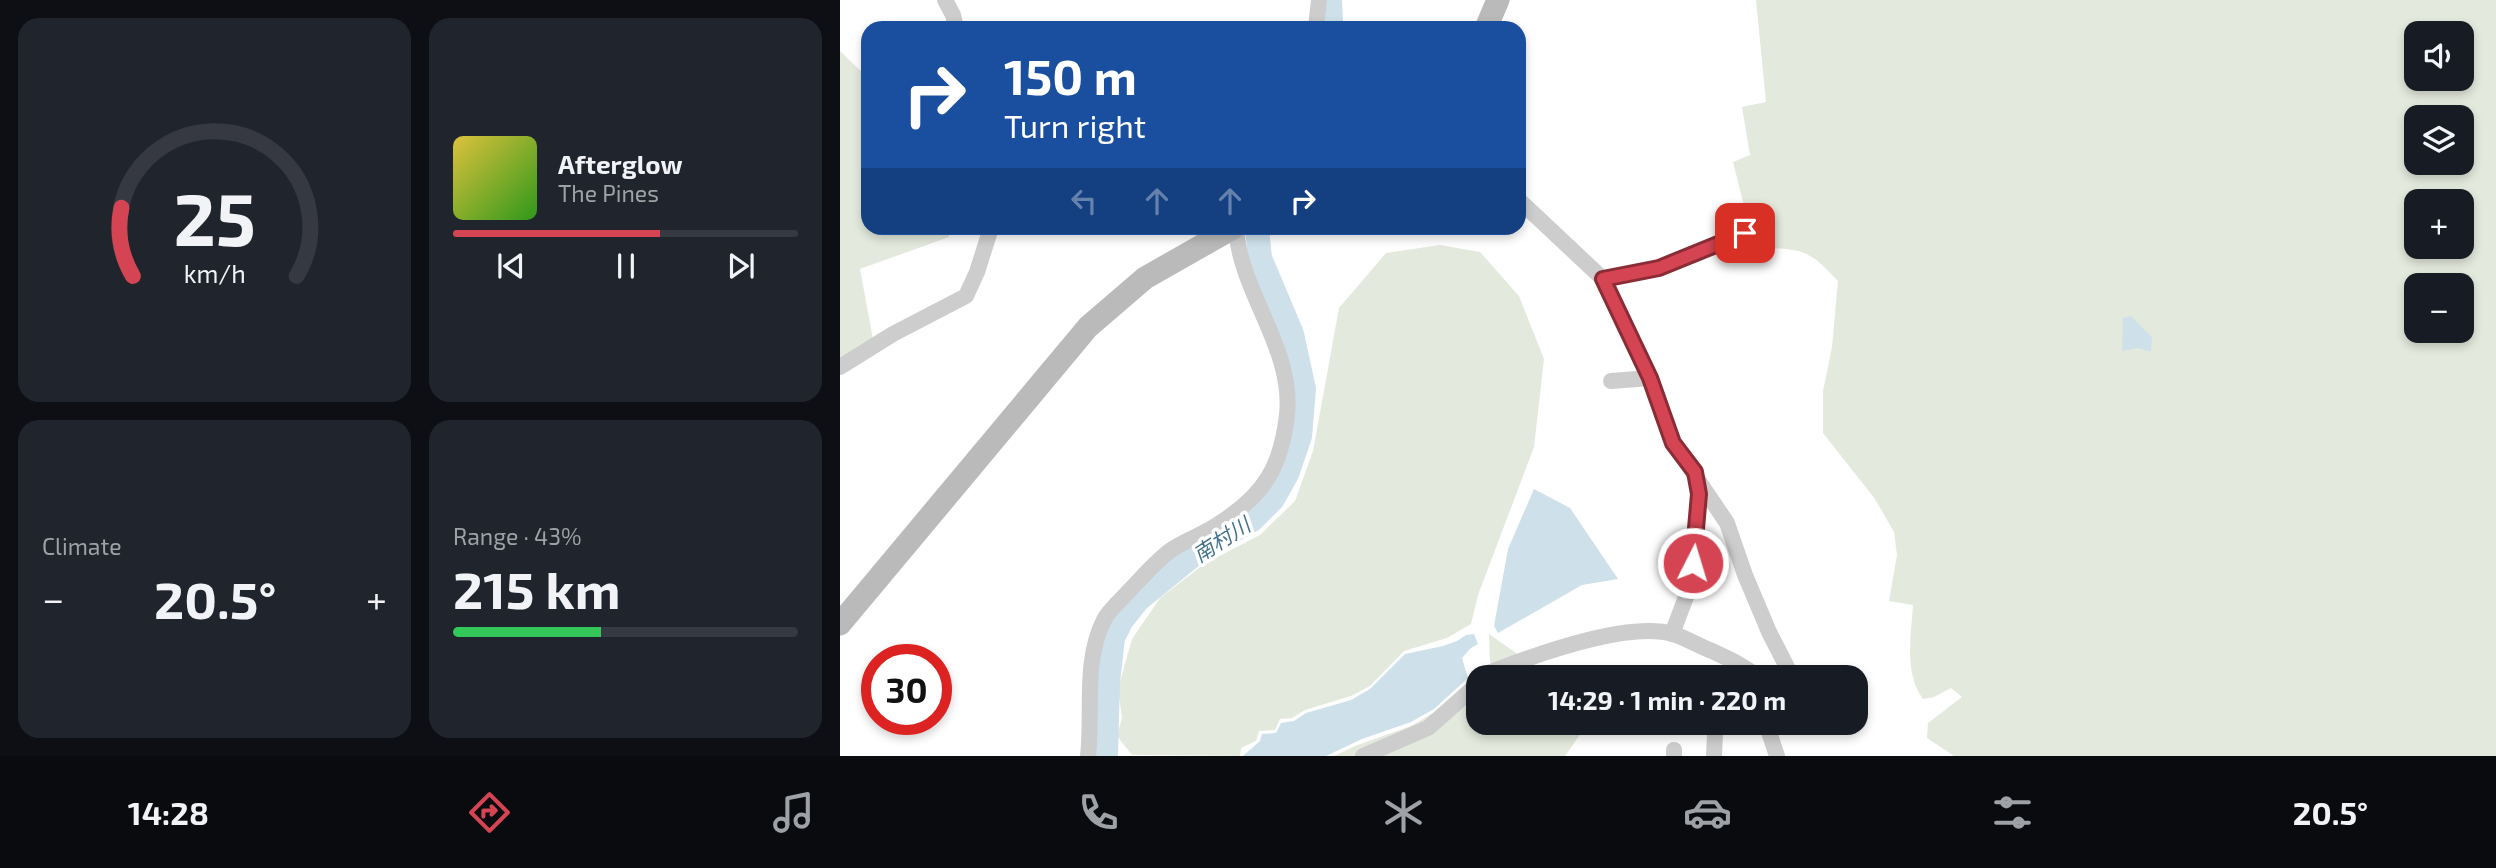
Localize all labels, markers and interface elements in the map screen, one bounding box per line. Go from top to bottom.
map controls [2404,21,2474,343]
button: sound [2404,21,2474,91]
text: 150 m [1004,46,1137,105]
icon: right [889,49,980,140]
button: layers [2404,105,2474,175]
text: Turn right [1004,106,1146,144]
text: Afterglow [558,148,683,179]
text: 25 [173,174,256,262]
text: The Pines [558,179,659,207]
icon: left [1065,182,1103,220]
icon: ahead [1138,182,1176,220]
icon: ahead [1211,182,1249,220]
icon: right [1284,182,1322,220]
button: + [2404,189,2474,259]
pin [1715,203,1775,263]
icon: arrive [1726,214,1764,252]
icon: previous [492,247,530,285]
icon: pause [607,247,645,285]
icon: next [722,247,760,285]
text: km/h [183,258,246,288]
button: − [2404,273,2474,343]
water label: 南村川 [1188,510,1256,567]
text: Range · 43% [453,522,581,550]
position arrow [1656,526,1730,600]
text: Climate [42,532,122,560]
text: 215 km [453,557,621,619]
text: 20.5° [154,567,276,629]
text: − [42,575,64,621]
text: + [366,575,387,621]
speed limit sign: 30 [861,644,952,735]
text: 14:29 · 1 min · 220 m [1548,684,1786,715]
icon: directions [465,788,514,837]
icon: music [769,788,818,837]
icon: phone [1074,788,1123,837]
icon: climate [1379,788,1428,837]
icon: car [1683,788,1732,837]
icon: filters [1988,788,2037,837]
text: 14:28 [128,793,209,831]
text: 20.5° [2293,793,2368,831]

